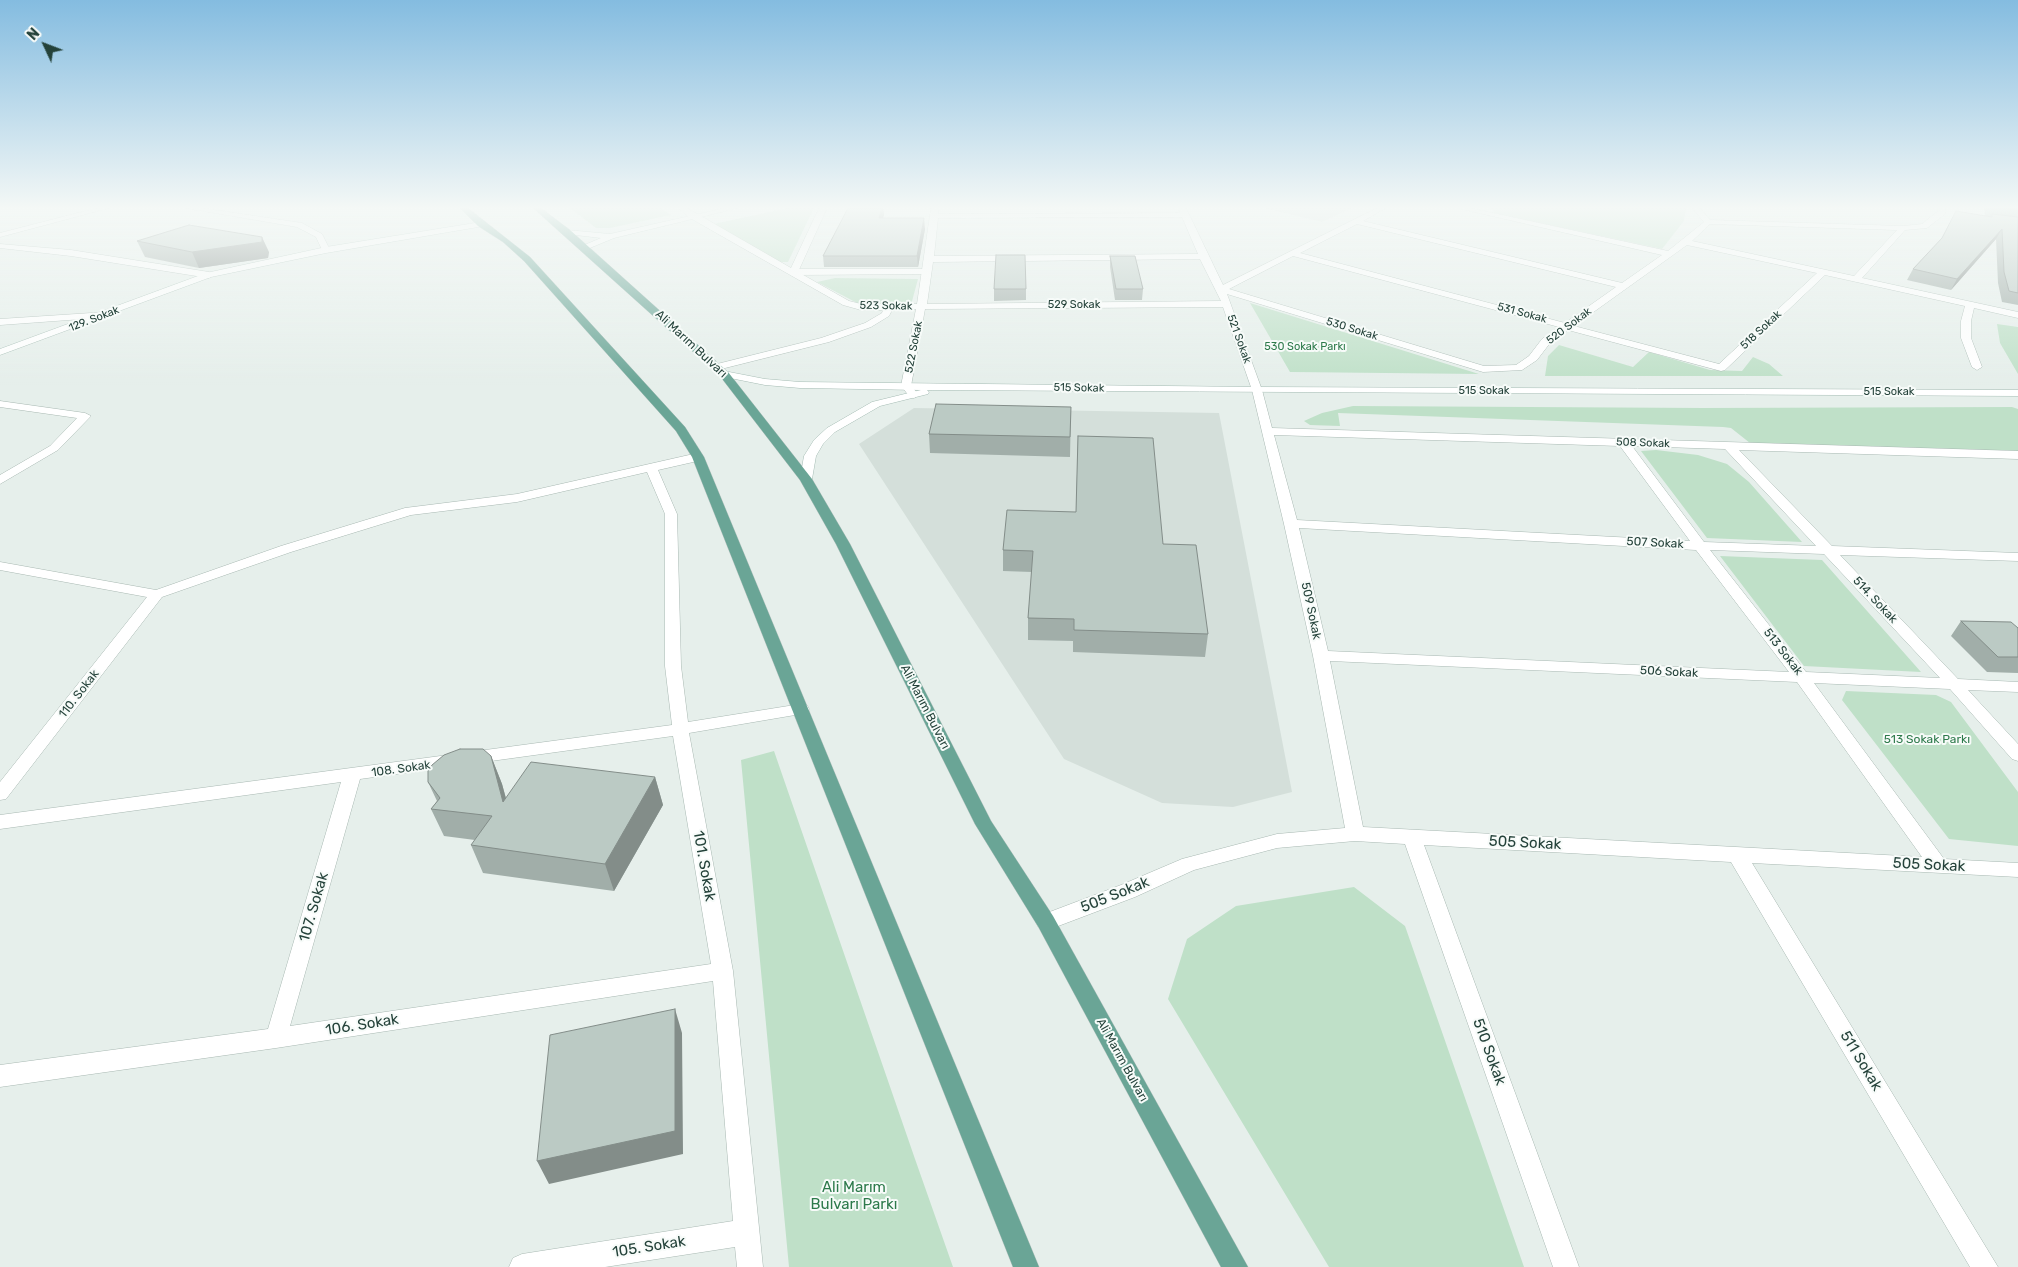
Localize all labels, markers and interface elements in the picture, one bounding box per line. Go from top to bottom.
north arrow [20,20,70,70]
text: N [24,25,43,44]
street label: 529 Sokak [1048,298,1100,312]
street label: 523 Sokak [860,299,912,313]
street label: 531 Sokak [1496,300,1548,326]
street label: 129. Sokak [67,303,121,335]
street label: 520 Sokak [1544,305,1594,347]
street label: Ali Marım Bulvarı [652,307,730,381]
street label: 518 Sokak [1738,308,1784,352]
street label: 521 Sokak [1224,313,1254,365]
street label: 530 Sokak [1325,315,1379,343]
street label: 522 Sokak [903,320,925,374]
park label: 530 Sokak Parkı [1264,340,1346,354]
street label: 515 Sokak [1054,381,1104,395]
street label: 515 Sokak [1459,384,1509,398]
street label: 515 Sokak [1864,385,1914,399]
street label: 508 Sokak [1616,435,1670,451]
street label: 507 Sokak [1626,534,1684,552]
street label: 514. Sokak [1850,574,1900,626]
street label: 509 Sokak [1298,581,1324,641]
street label: 513 Sokak [1760,626,1806,678]
street label: Ali Marım Bulvarı [898,662,952,752]
street label: 506 Sokak [1640,663,1698,681]
street label: 110. Sokak [56,667,102,721]
park label: 513 Sokak Parkı [1884,733,1970,747]
street label: 108. Sokak [371,758,431,780]
street label: 101. Sokak [689,829,719,903]
street label: 505 Sokak [1488,832,1562,854]
street label: 505 Sokak [1892,854,1966,876]
street label: 107. Sokak [295,870,333,944]
street label: 505 Sokak [1078,873,1152,917]
street label: 106. Sokak [324,1010,400,1040]
street label: Ali Marım Bulvarı [1093,1016,1151,1104]
street label: 510 Sokak [1469,1016,1509,1088]
street label: 511 Sokak [1836,1028,1886,1094]
park label: Ali Marım Bulvarı Parkı [811,1179,897,1214]
street label: 105. Sokak [611,1232,687,1262]

